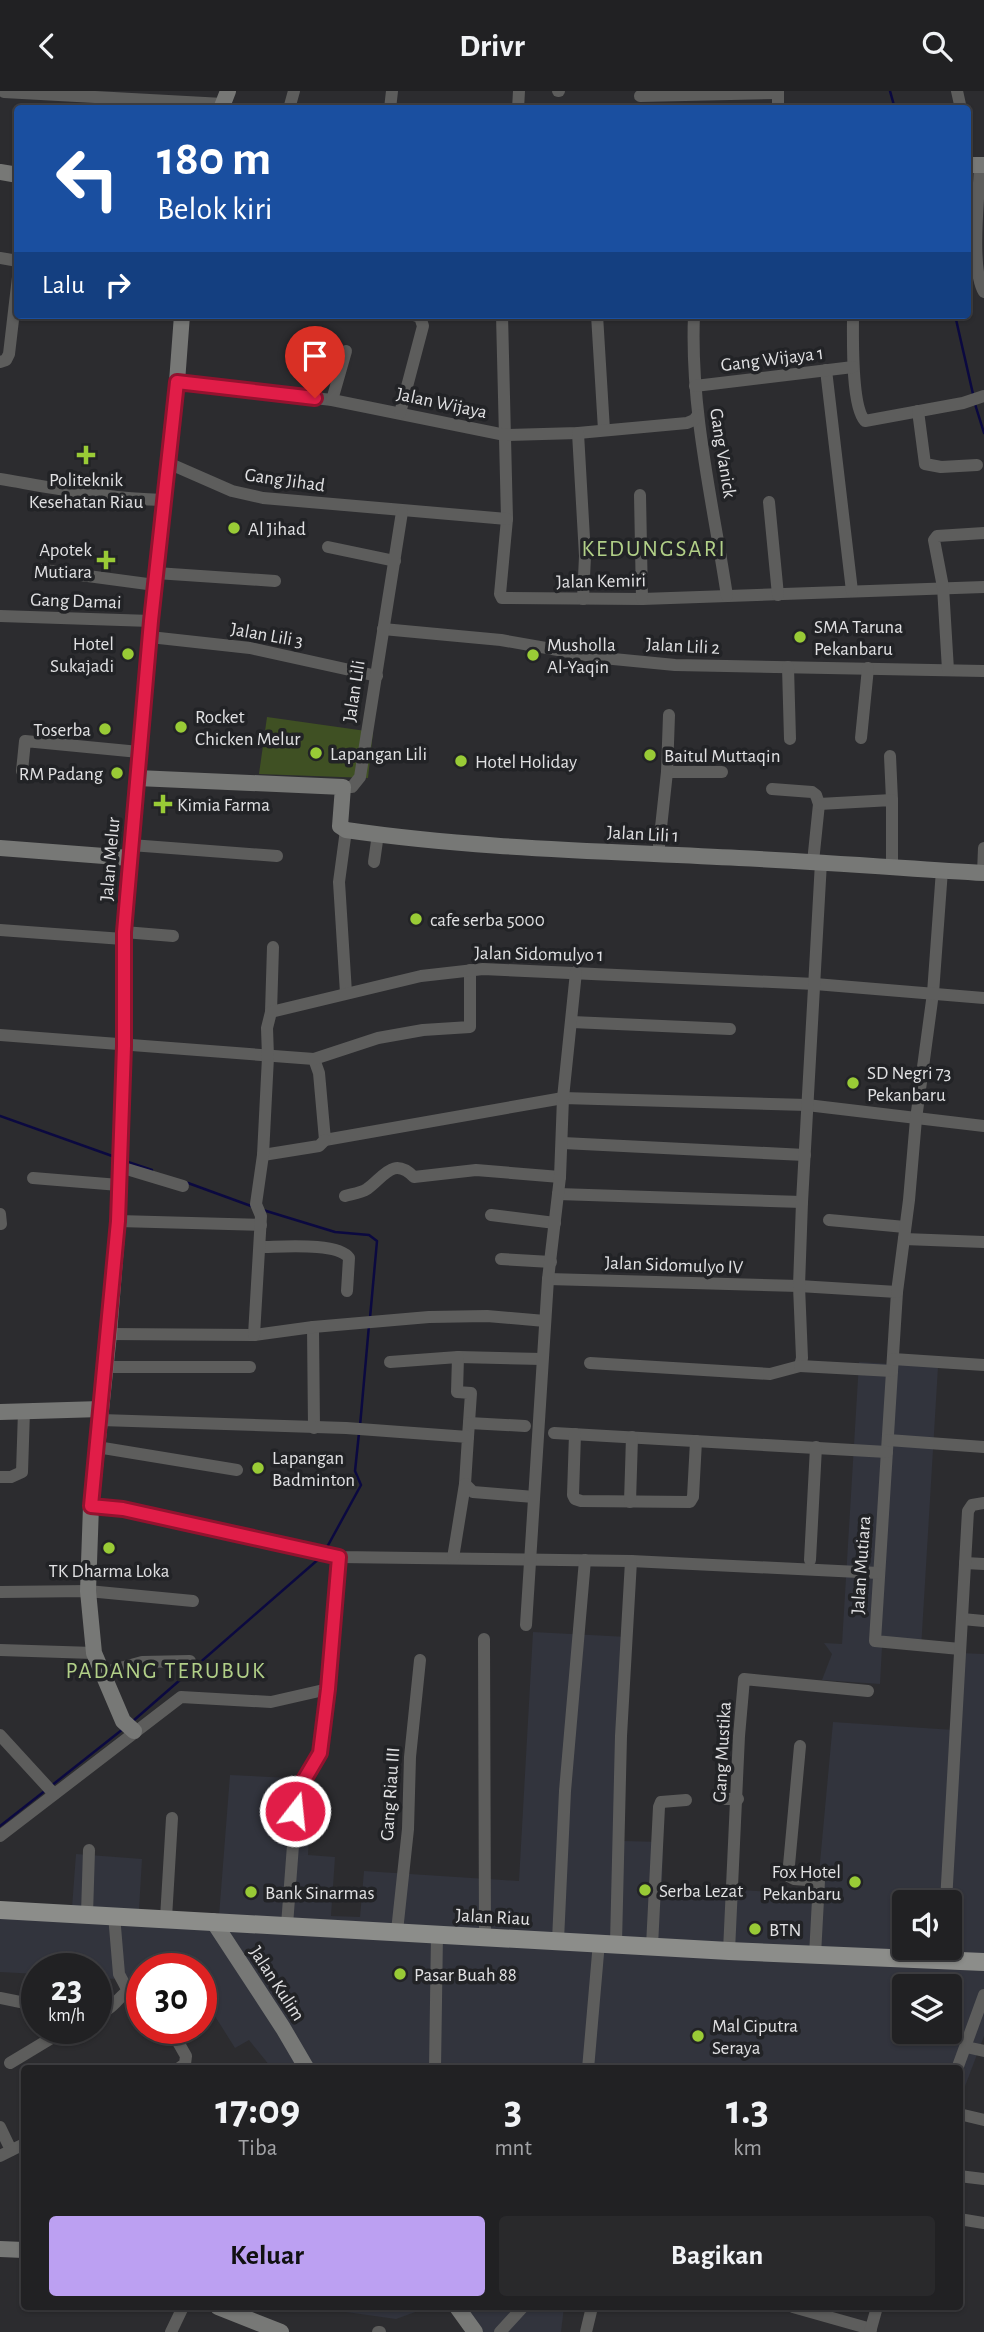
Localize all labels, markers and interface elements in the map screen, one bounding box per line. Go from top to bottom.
icon: back [28,27,66,65]
icon: search [918,27,956,65]
text: Drivr [459,30,525,62]
icon: left [42,133,133,224]
text: 180 m [157,135,271,184]
text: Belok kiri [157,193,273,225]
icon: right [99,266,137,304]
text: Lalu [42,272,85,298]
pin [285,326,345,398]
icon: arrive [296,337,334,375]
street label: Gang Wijaya 1 [720,344,825,375]
street label: Jalan Wijaya [395,385,489,422]
street label: Gang Vanick [706,407,739,500]
marker: Politeknik Kesehatan Riau [76,445,96,465]
street label: Gang Jihad [243,465,326,496]
place label: Politeknik Kesehatan Riau [29,471,143,512]
marker: Al Jihad [226,520,242,536]
place label: Al Jihad [248,520,306,539]
district label: KEDUNGSARI [581,538,727,561]
place label: Apotek Mutiara [34,541,92,582]
marker: Apotek Mutiara [98,552,114,568]
street label: Jalan Kemiri [556,571,646,592]
street label: Gang Damai [30,590,122,613]
place label: SMA Taruna Pekanbaru [814,618,903,659]
street label: Jalan Lili 3 [229,620,304,651]
marker: SMA Taruna Pekanbaru [792,629,808,645]
place label: Hotel Sukajadi [50,635,114,676]
street label: Jalan Lili 2 [645,635,721,658]
place label: Musholla Al-Yaqin [547,636,616,677]
marker: Hotel Sukajadi [120,646,136,662]
marker: Musholla Al-Yaqin [525,647,541,663]
street label: Jalan Lili [340,659,369,723]
place label: Rocket Chicken Melur [195,708,300,749]
marker: Rocket Chicken Melur [173,719,189,735]
place label: Toserba [33,721,91,740]
marker: Toserba [97,721,113,737]
marker: Lapangan Lili [308,745,324,761]
place label: Lapangan Lili [330,745,427,764]
marker: Baitul Muttaqin [642,747,658,763]
place label: Baitul Muttaqin [664,747,780,766]
marker: Hotel Holiday [453,753,469,769]
place label: Hotel Holiday [475,753,577,772]
place label: RM Padang [19,765,104,784]
marker: RM Padang [109,765,125,781]
marker: Kimia Farma [155,796,171,812]
place label: Kimia Farma [177,796,270,815]
street label: Jalan Melur [97,816,124,902]
street label: Jalan Lili 1 [606,823,679,846]
marker: cafe serba 5000 [408,911,424,927]
place label: cafe serba 5000 [430,911,545,930]
street label: Jalan Sidomulyo 1 [474,944,604,965]
place label: SD Negri 73 Pekanbaru [867,1064,951,1105]
marker: SD Negri 73 Pekanbaru [845,1075,861,1091]
street label: Jalan Sidomulyo IV [604,1254,744,1277]
place label: Lapangan Badminton [272,1449,355,1490]
marker: Lapangan Badminton [250,1460,266,1476]
street label: Jalan Mutiara [849,1515,874,1615]
marker: TK Dharma Loka [101,1540,117,1556]
place label: TK Dharma Loka [49,1562,170,1581]
district label: PADANG TERUBUK [65,1660,267,1683]
street label: Gang Mustika [710,1701,735,1803]
street label: Gang Riau III [378,1747,403,1842]
position arrow [258,1774,332,1848]
place label: Fox Hotel Pekanbaru [762,1863,841,1904]
marker: Fox Hotel Pekanbaru [847,1874,863,1890]
marker: Serba Lezat [637,1882,653,1898]
place label: Serba Lezat [659,1882,743,1901]
marker: Bank Sinarmas [243,1884,259,1900]
place label: Bank Sinarmas [265,1884,375,1903]
map controls [892,1890,962,2044]
button: sound [892,1890,962,1960]
street label: Jalan Riau [455,1906,531,1929]
marker: BTN [747,1921,763,1937]
place label: BTN [769,1921,802,1940]
street label: Jalan Kulim [246,1943,308,2025]
speed limit sign: 30 [126,1953,217,2044]
marker: Pasar Buah 88 [392,1966,408,1982]
place label: Pasar Buah 88 [414,1966,517,1985]
text: 23 [51,1972,82,2007]
button: layers [892,1974,962,2044]
text: km/h [48,2007,85,2025]
place label: Mal Ciputra Seraya [712,2017,798,2058]
marker: Mal Ciputra Seraya [690,2028,706,2044]
text: 17:09 [215,2089,300,2131]
text: 3 [504,2089,522,2131]
text: 1.3 [726,2089,769,2131]
text: Tiba [238,2137,277,2160]
text: mnt [494,2137,532,2160]
text: km [733,2137,762,2160]
button: Keluar [49,2216,485,2296]
button: Bagikan [499,2216,935,2296]

